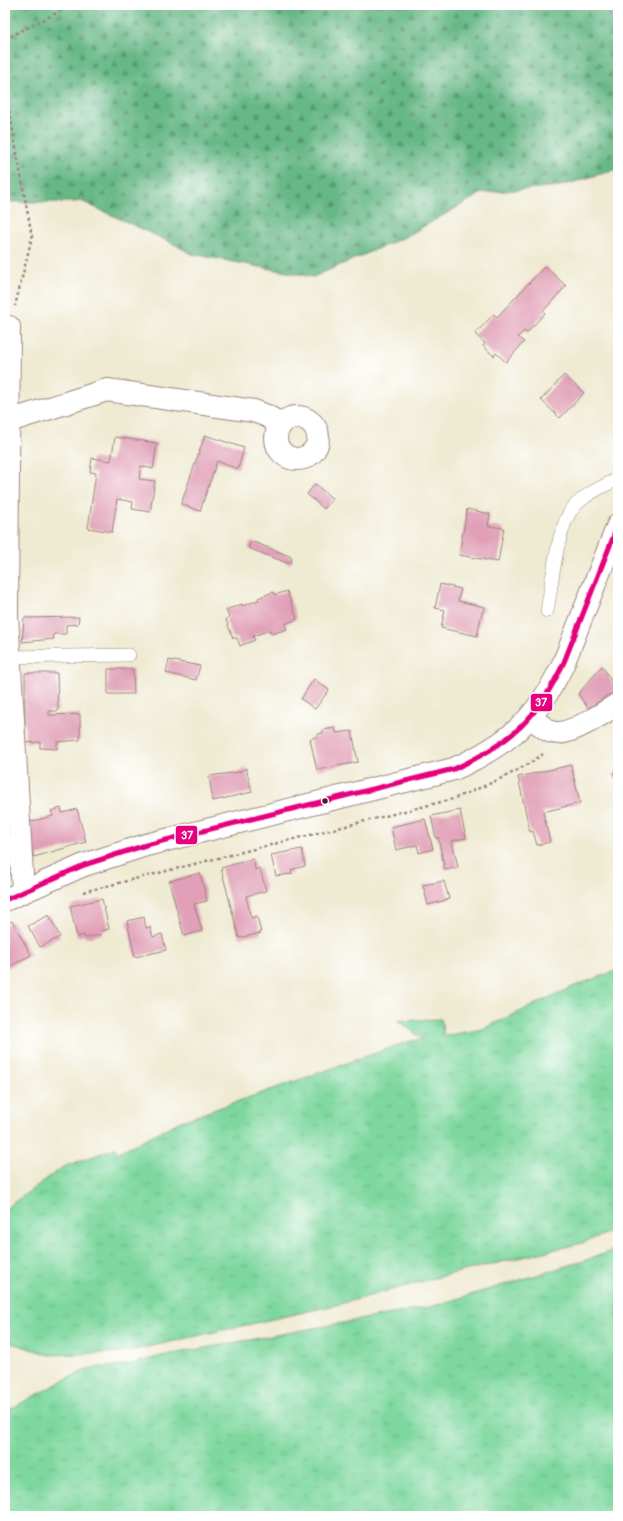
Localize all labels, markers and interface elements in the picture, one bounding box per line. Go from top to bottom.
line badge: 37 [530,693,553,712]
text: 37 [535,696,547,709]
unlabelled marker [320,796,330,806]
line badge: 37 [175,825,198,845]
text: 37 [181,829,193,842]

